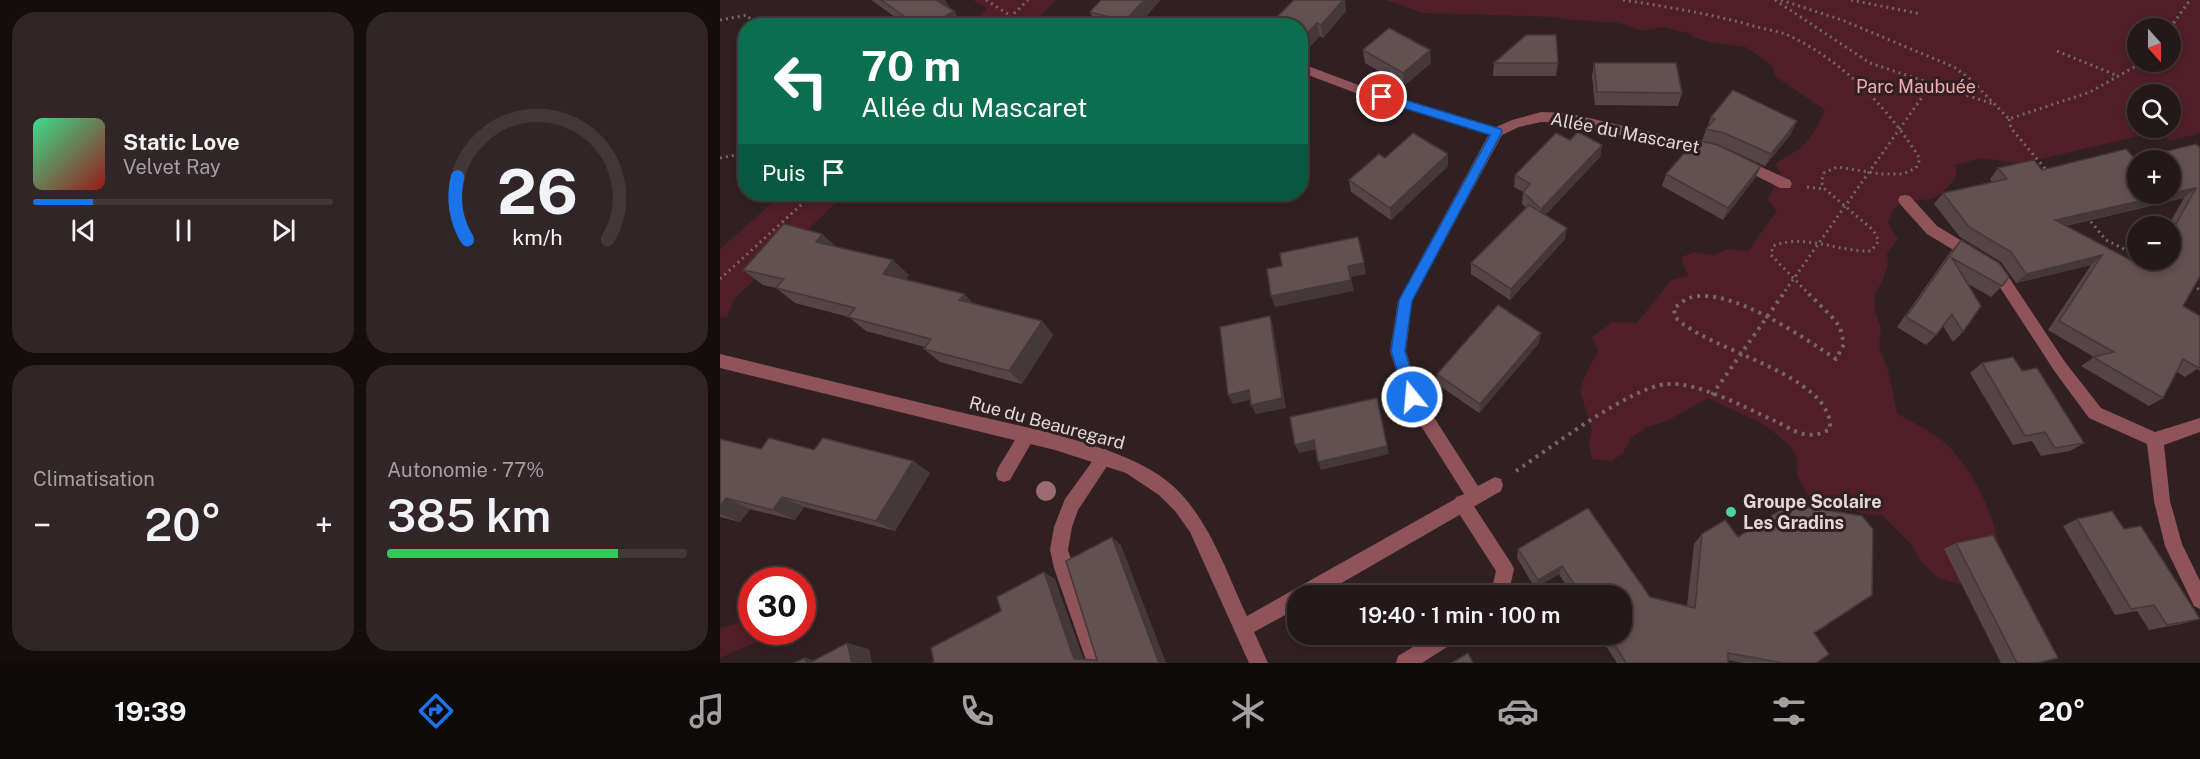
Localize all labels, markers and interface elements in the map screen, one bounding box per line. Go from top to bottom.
north arrow [2127,18,2181,72]
map controls [2127,18,2181,270]
text: 70 m [861,41,961,90]
icon: left [762,42,840,120]
pin [1356,71,1407,122]
park label: Parc Maubuée [1856,76,1976,97]
icon: arrive [1365,80,1398,113]
button: search [2127,84,2181,138]
text: Allée du Mascaret [861,91,1088,123]
street label: Allée du Mascaret [1549,108,1701,157]
text: Static Love [123,129,240,155]
button: + [2127,150,2181,204]
text: Velvet Ray [123,155,221,179]
text: 26 [497,155,577,228]
icon: arrive [817,156,850,189]
text: Puis [762,160,805,186]
icon: previous [67,214,100,247]
icon: pause [167,214,200,247]
icon: next [267,214,300,247]
button: − [2127,216,2181,270]
text: km/h [512,225,562,250]
position arrow [1380,365,1444,429]
street label: Rue du Beauregard [967,392,1127,453]
text: Autonomie · 77% [387,458,544,482]
text: Climatisation [33,467,155,491]
text: 385 km [387,489,551,542]
place label: Groupe Scolaire Les Gradins [1743,491,1882,533]
text: 20° [144,498,222,551]
marker: Groupe Scolaire Les Gradins [1724,505,1738,519]
text: − [33,506,51,544]
text: + [315,506,333,544]
speed limit sign: 30 [738,567,816,645]
text: 19:40 · 1 min · 100 m [1359,602,1560,628]
icon: directions [415,690,457,732]
icon: music [686,690,728,732]
icon: phone [956,690,998,732]
icon: climate [1227,690,1269,732]
icon: car [1497,690,1539,732]
icon: filters [1768,690,1810,732]
text: 19:39 [114,695,187,727]
text: 20° [2038,695,2086,727]

